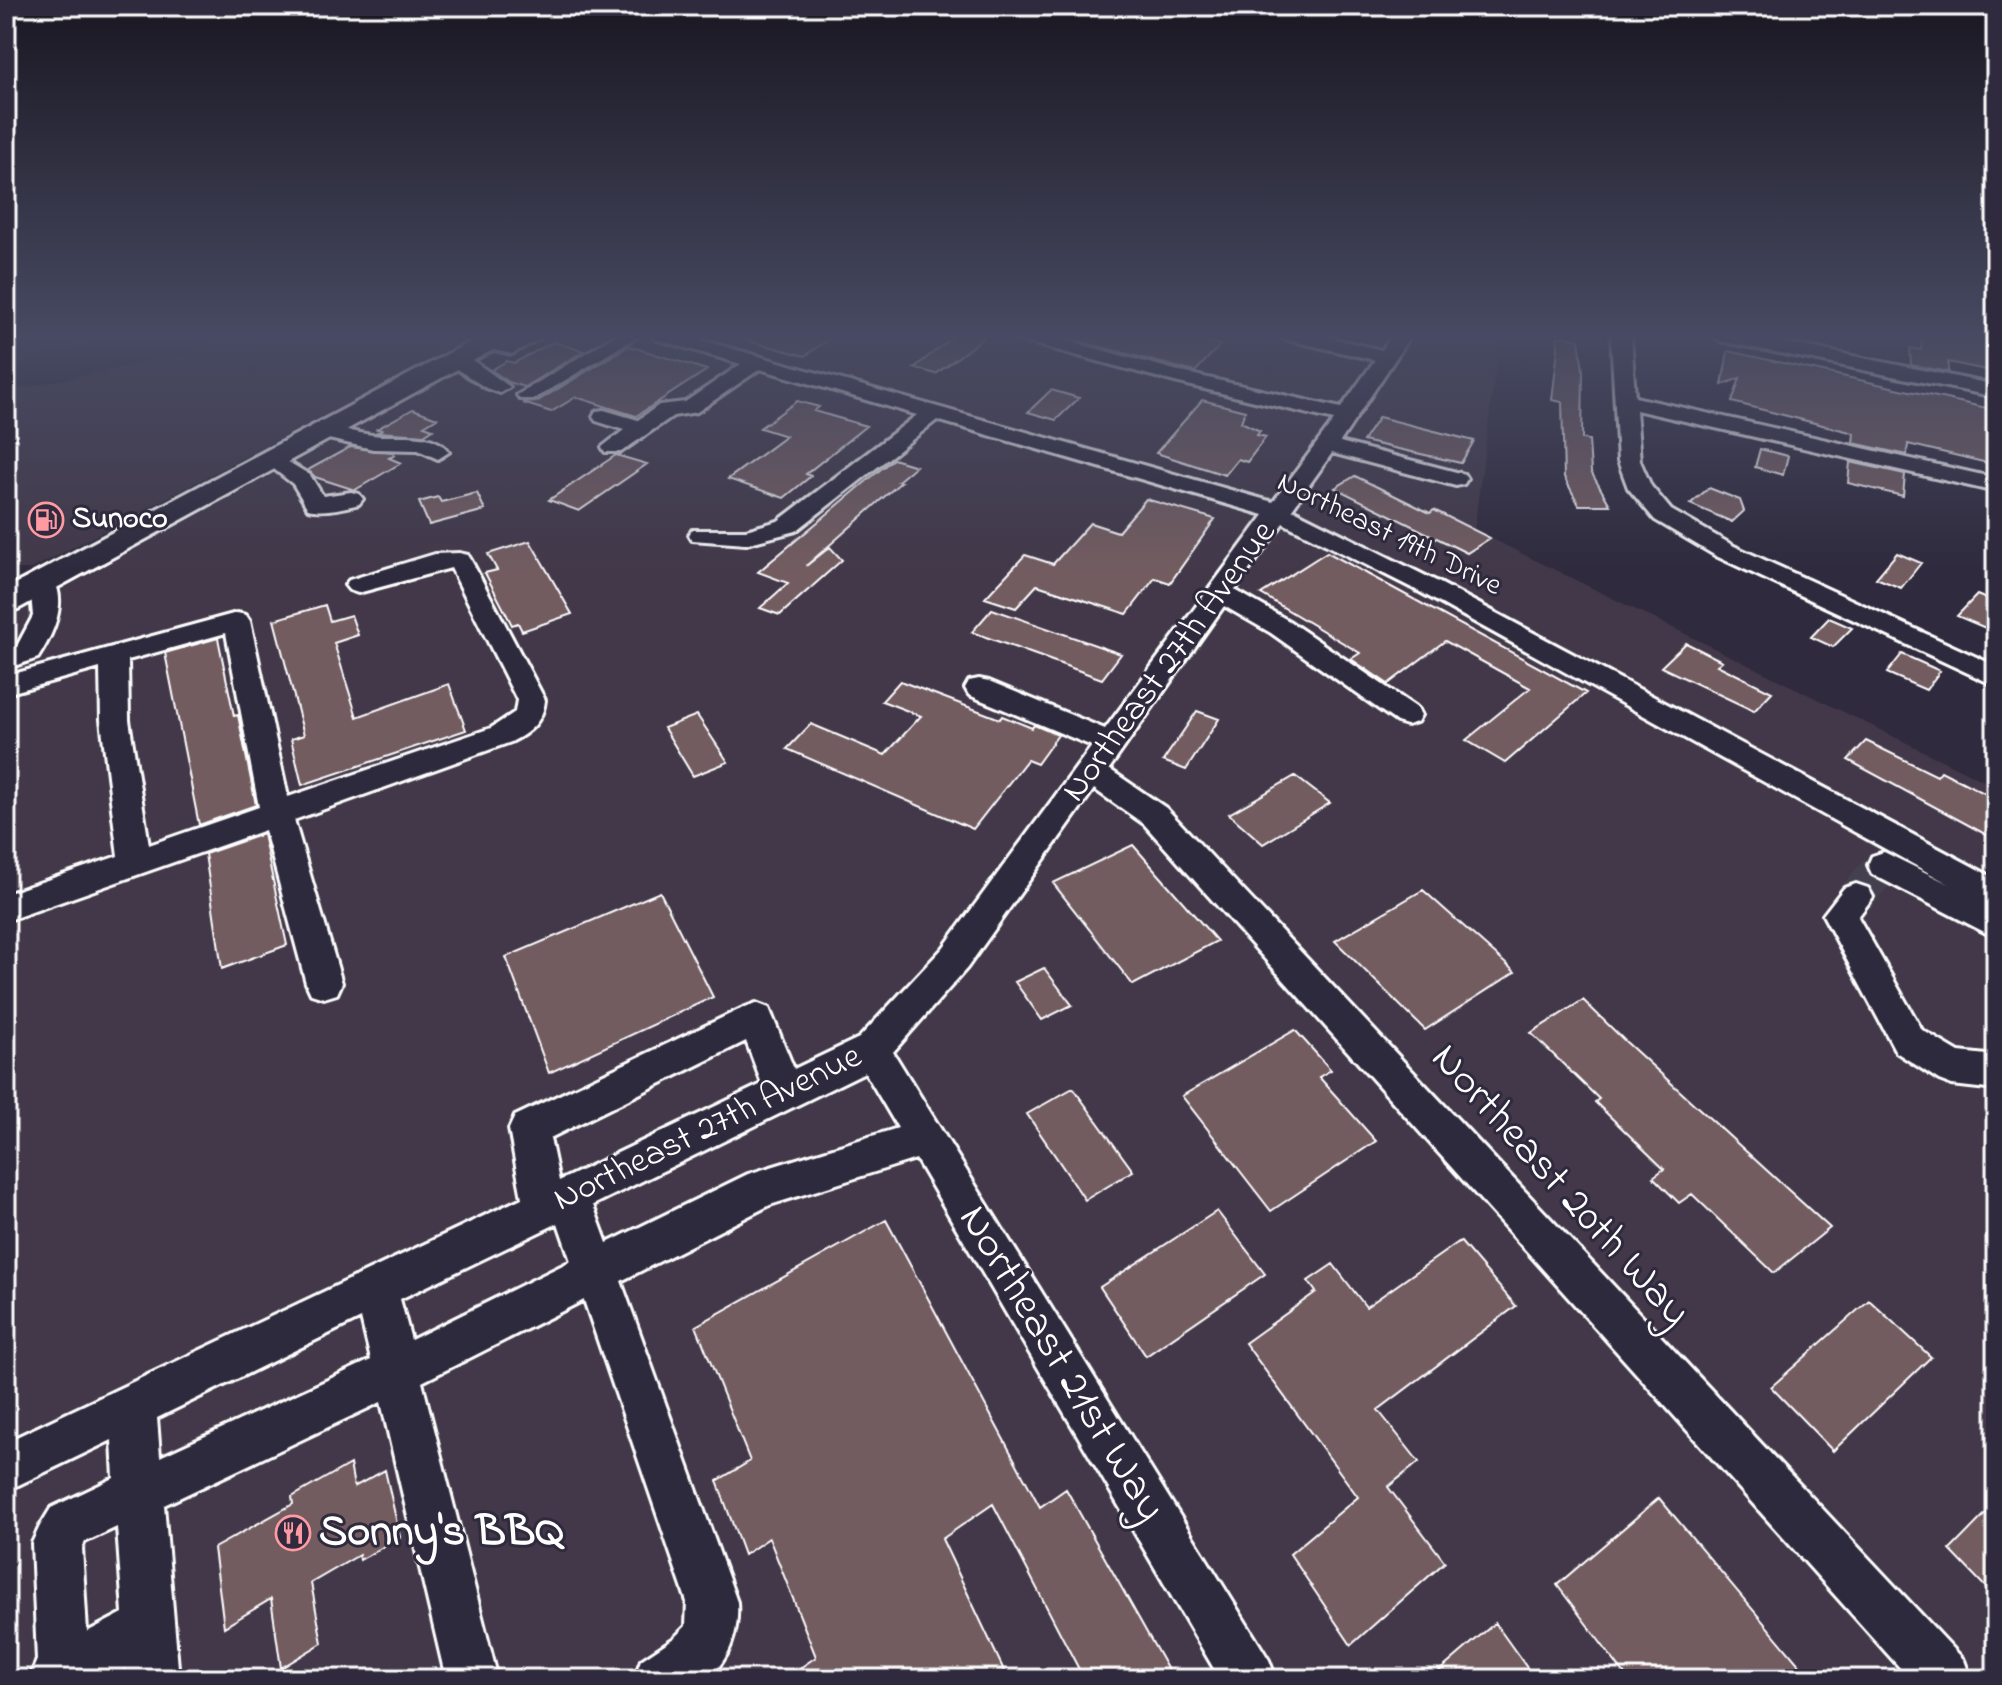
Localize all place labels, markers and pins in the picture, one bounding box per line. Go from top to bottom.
place label: Sunoco [72,498,168,542]
fuel station icon: Sunoco [27,501,65,539]
place label: Sonny's BBQ [319,1501,565,1565]
restaurant icon: Sonny's BBQ [274,1514,312,1552]

